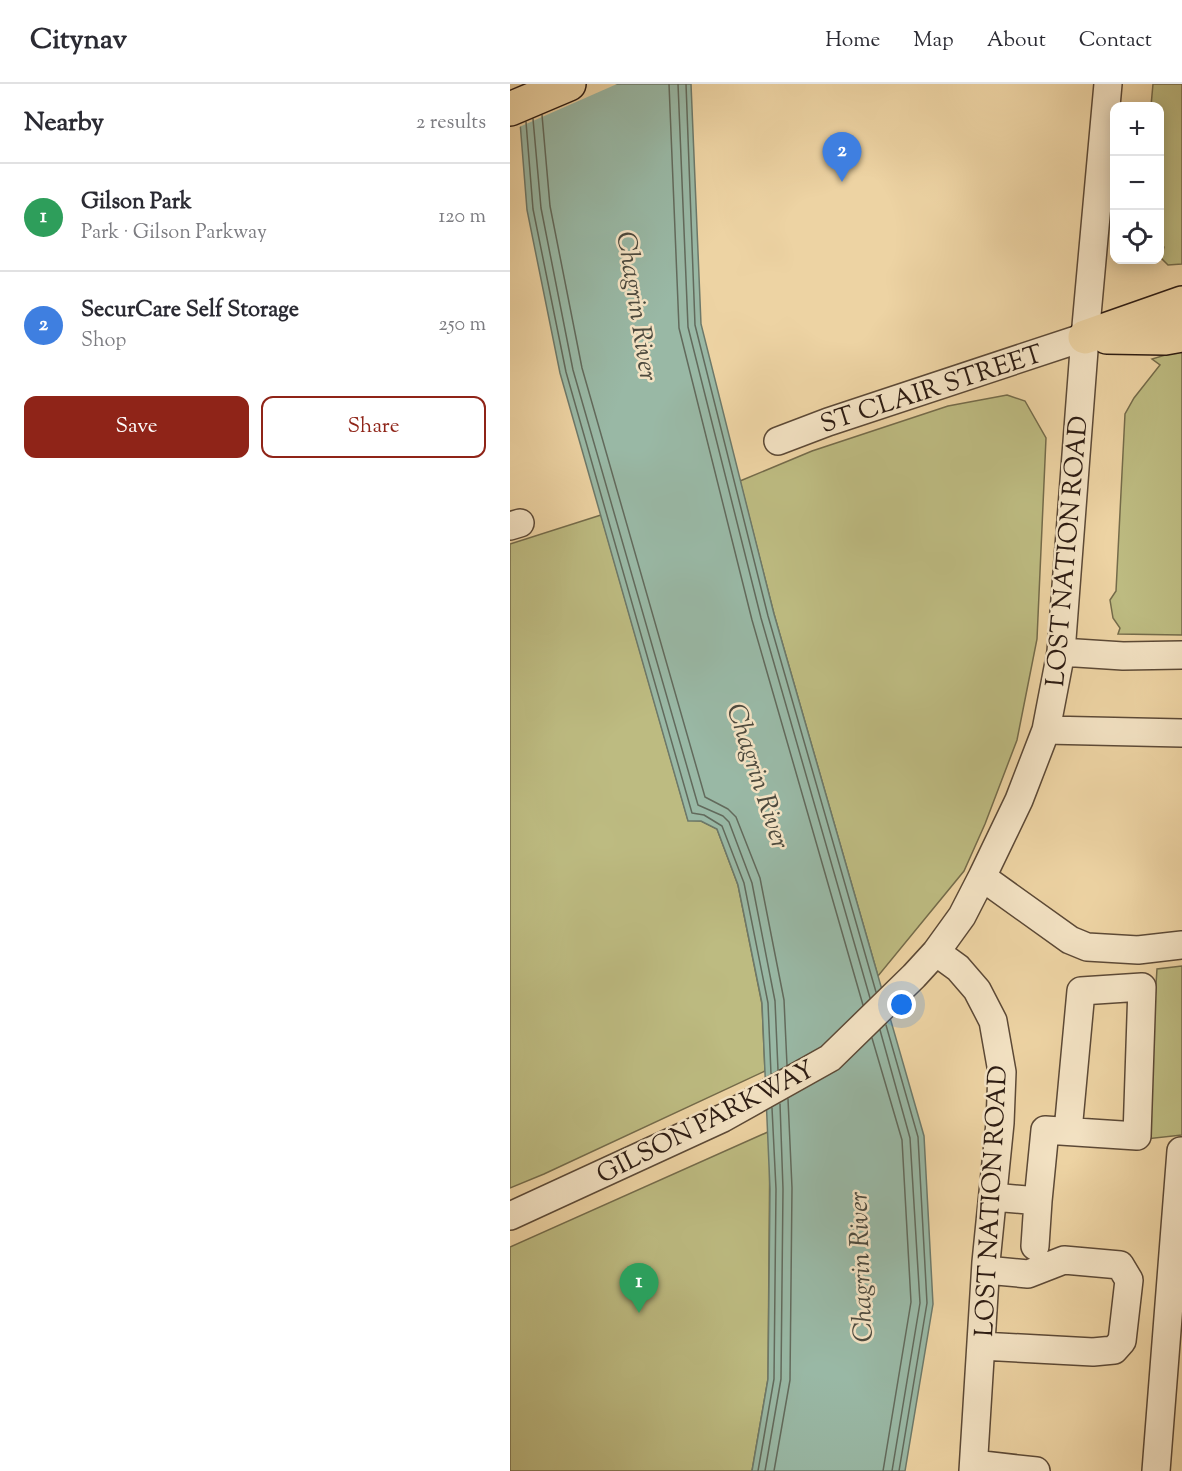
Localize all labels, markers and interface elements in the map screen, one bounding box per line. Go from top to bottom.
text: Citynav [30,21,127,61]
text: Home [825,26,880,56]
text: Map [913,26,954,56]
text: About [987,26,1046,56]
text: Contact [1079,26,1152,56]
map controls [1110,102,1164,264]
button: + [1110,102,1164,156]
text: Nearby [24,105,104,142]
text: 2 results [416,109,486,138]
pin: 2 [822,132,862,182]
button: − [1110,156,1164,210]
text: Gilson Park [81,187,192,219]
text: 1 [40,203,47,232]
text: 120 m [438,203,486,232]
button: locate [1110,210,1164,264]
text: Park · Gilson Parkway [81,219,267,248]
water label: Chagrin River [604,229,667,384]
text: SecurCare Self Storage [81,295,299,327]
text: 2 [39,311,48,340]
text: 250 m [438,311,486,340]
text: Shop [81,327,126,356]
street label: ST CLAIR STREET [816,337,1048,444]
button: Save [24,396,249,458]
button: Share [261,396,486,458]
street label: LOST NATION ROAD [1038,414,1099,688]
water label: Chagrin River [715,699,799,855]
your location [887,990,916,1019]
street label: GILSON PARKWAY [591,1052,822,1194]
street label: LOST NATION ROAD [967,1064,1018,1338]
water label: Chagrin River [840,1190,885,1343]
pin: 1 [620,1264,658,1313]

